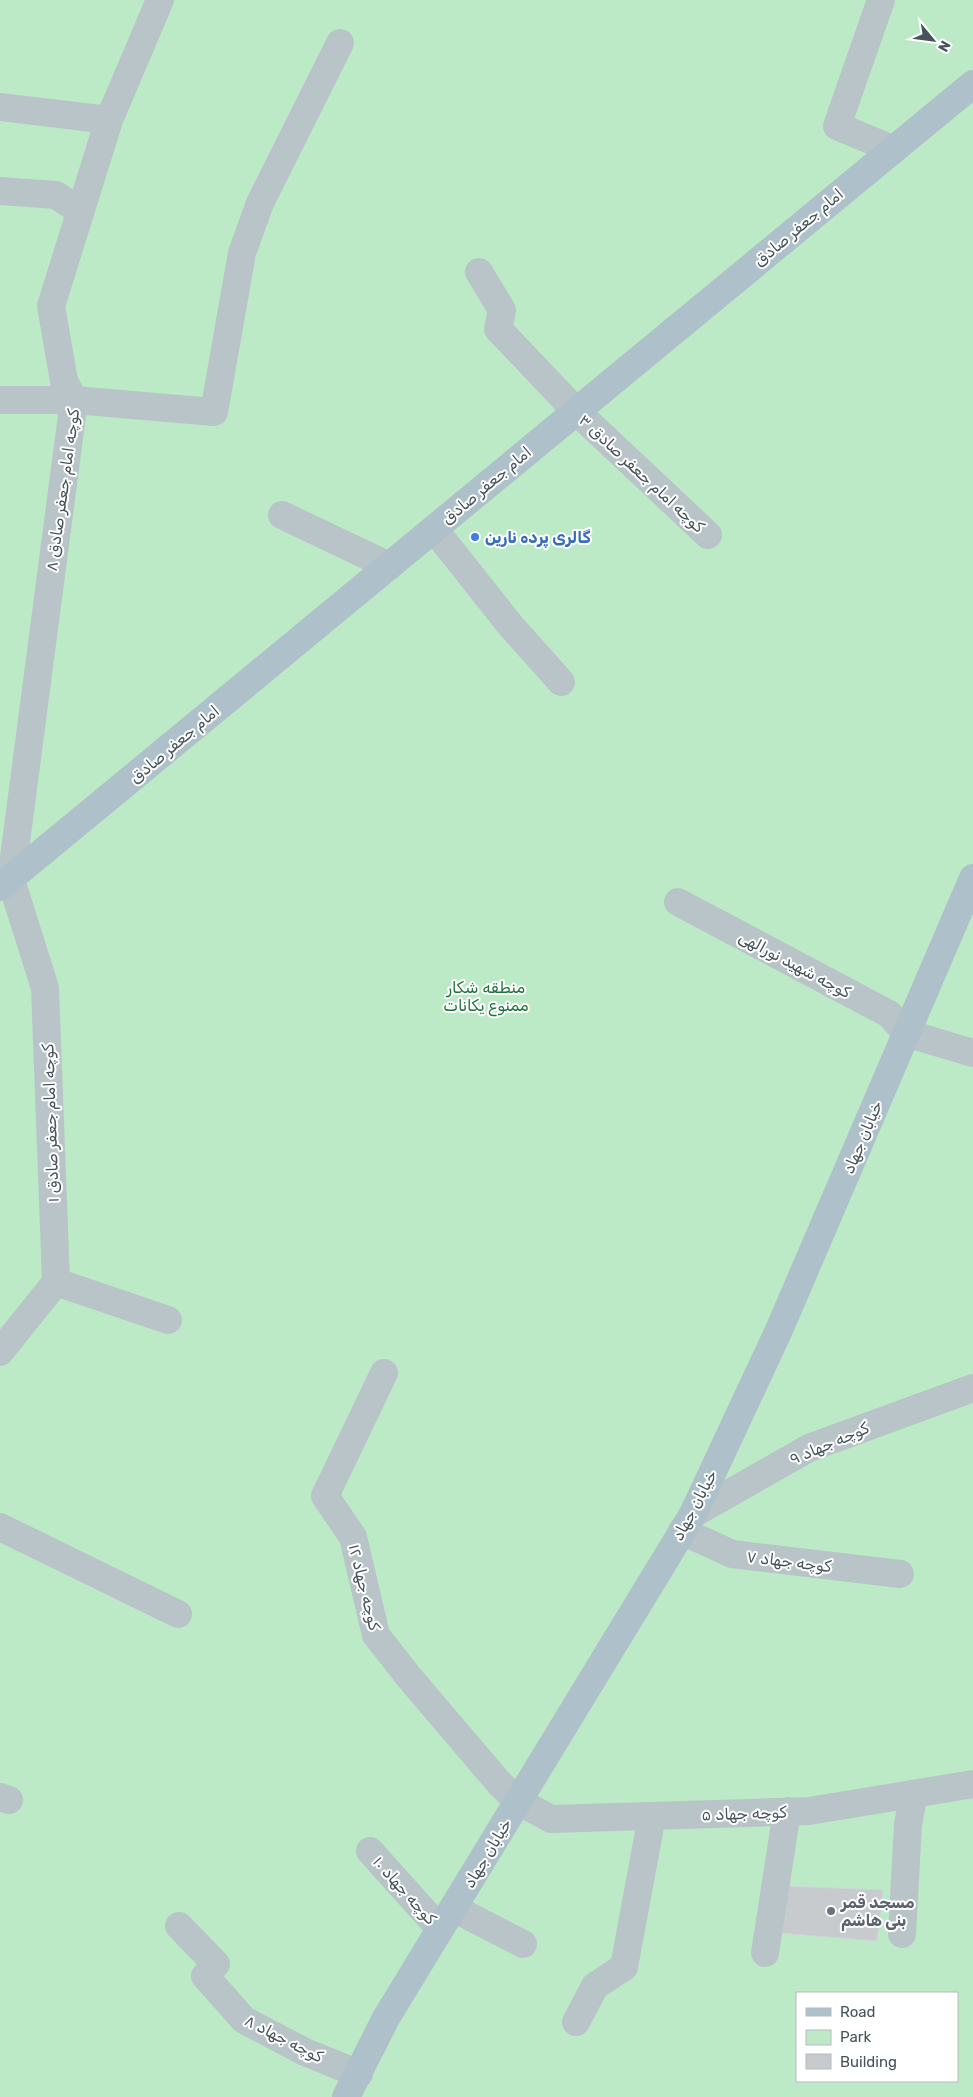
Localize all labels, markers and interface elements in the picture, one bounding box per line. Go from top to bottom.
north arrow [908,15,958,65]
text: N [934,38,954,55]
street label: امام جعفر صادق [750,184,848,271]
street label: کوچه امام جعفر صادق ۸ [42,407,84,573]
street label: کوچه امام جعفر صادق ۳ [574,410,709,538]
street label: امام جعفر صادق [438,442,536,529]
place label: گالری پرده نارین [485,528,591,549]
marker: گالری پرده نارین [469,531,481,543]
street label: امام جعفر صادق [126,701,224,788]
street label: کوچه شهید نورالهی [735,927,855,1003]
park label: منطقه شکار ممنوع یکانات [443,978,529,1017]
street label: کوچه امام جعفر صادق ۱ [38,1042,64,1203]
street label: خیابان جهاد [839,1098,887,1177]
street label: کوچه جهاد ۹ [787,1418,873,1470]
street label: خیابان جهاد [668,1467,722,1544]
street label: کوچه جهاد ۱۲ [344,1542,385,1633]
street label: کوچه جهاد ۷ [745,1547,833,1577]
street label: کوچه جهاد ۵ [701,1802,788,1825]
street label: خیابان جهاد [459,1815,516,1892]
street label: کوچه جهاد ۱۰ [368,1852,441,1930]
place label: مسجد قمر بنی هاشم [840,1893,914,1931]
marker: مسجد قمر بنی هاشم [825,1905,837,1917]
legend [796,1992,958,2082]
text: Road [840,2003,876,2021]
street label: کوچه جهاد ۸ [241,2011,327,2068]
text: Park [840,2028,871,2046]
text: Building [840,2053,897,2071]

